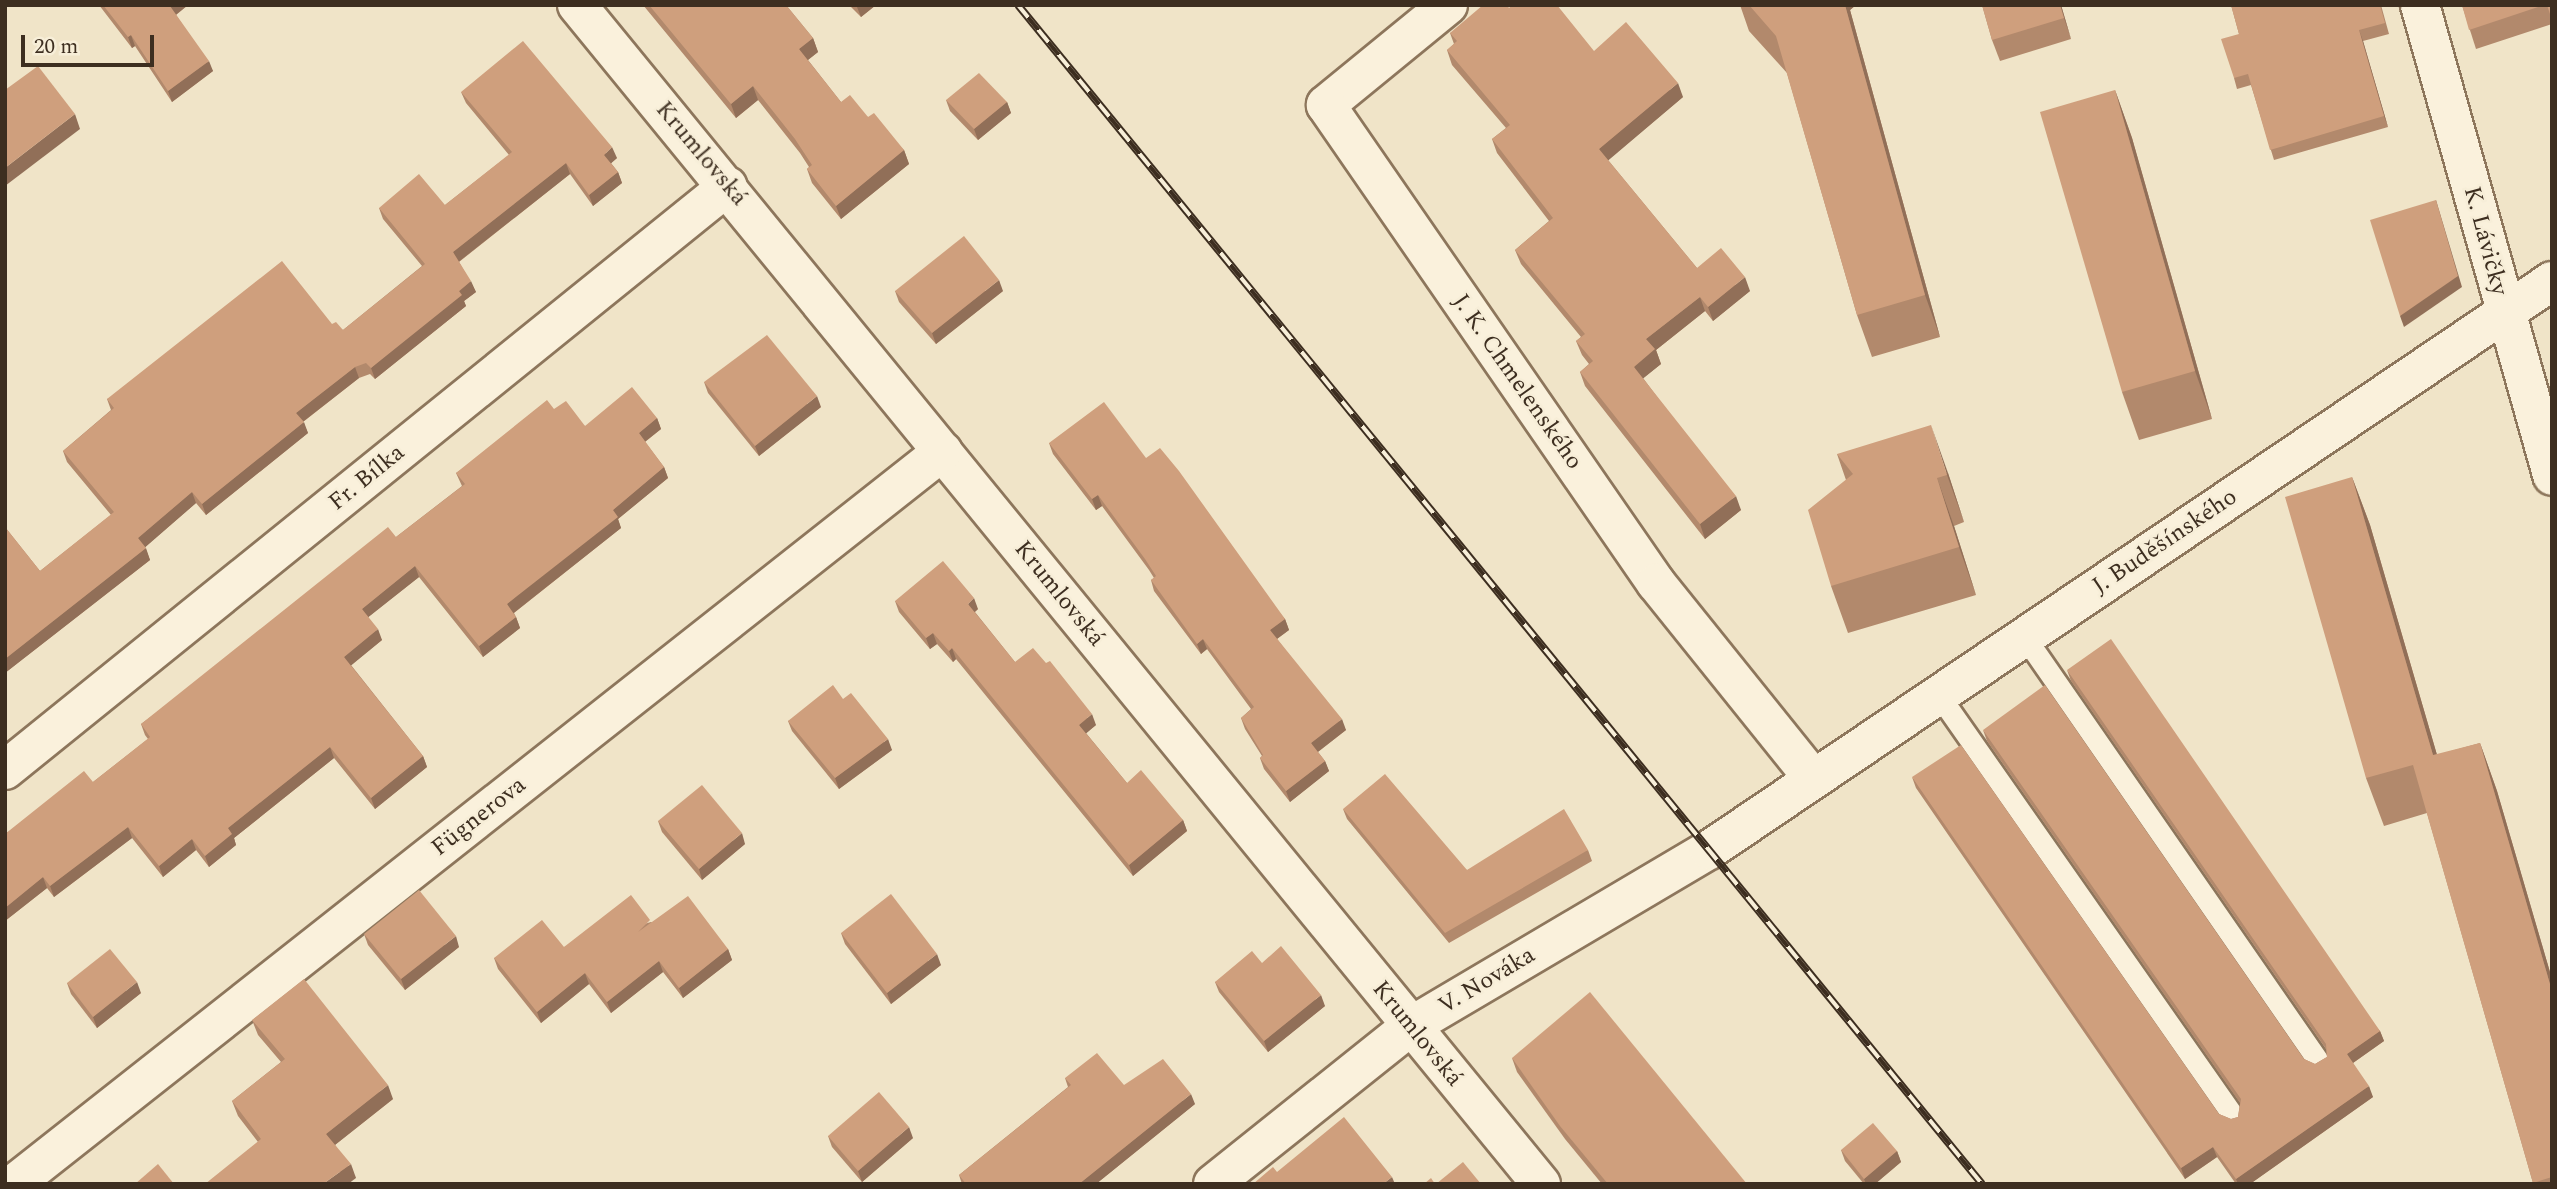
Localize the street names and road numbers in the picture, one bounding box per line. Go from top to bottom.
street label: Krumlovská [649,96,753,212]
street label: K. Lávičky [2457,183,2513,299]
street label: J. K. Chmelenského [1446,289,1588,475]
street label: Fr. Bílka [323,439,411,517]
street label: J. Buděšínského [2087,483,2243,601]
street label: Krumlovská [1008,535,1110,653]
street label: Fügnerova [426,771,532,863]
street label: V. Nováka [1434,941,1540,1021]
street label: Krumlovská [1366,975,1468,1093]

